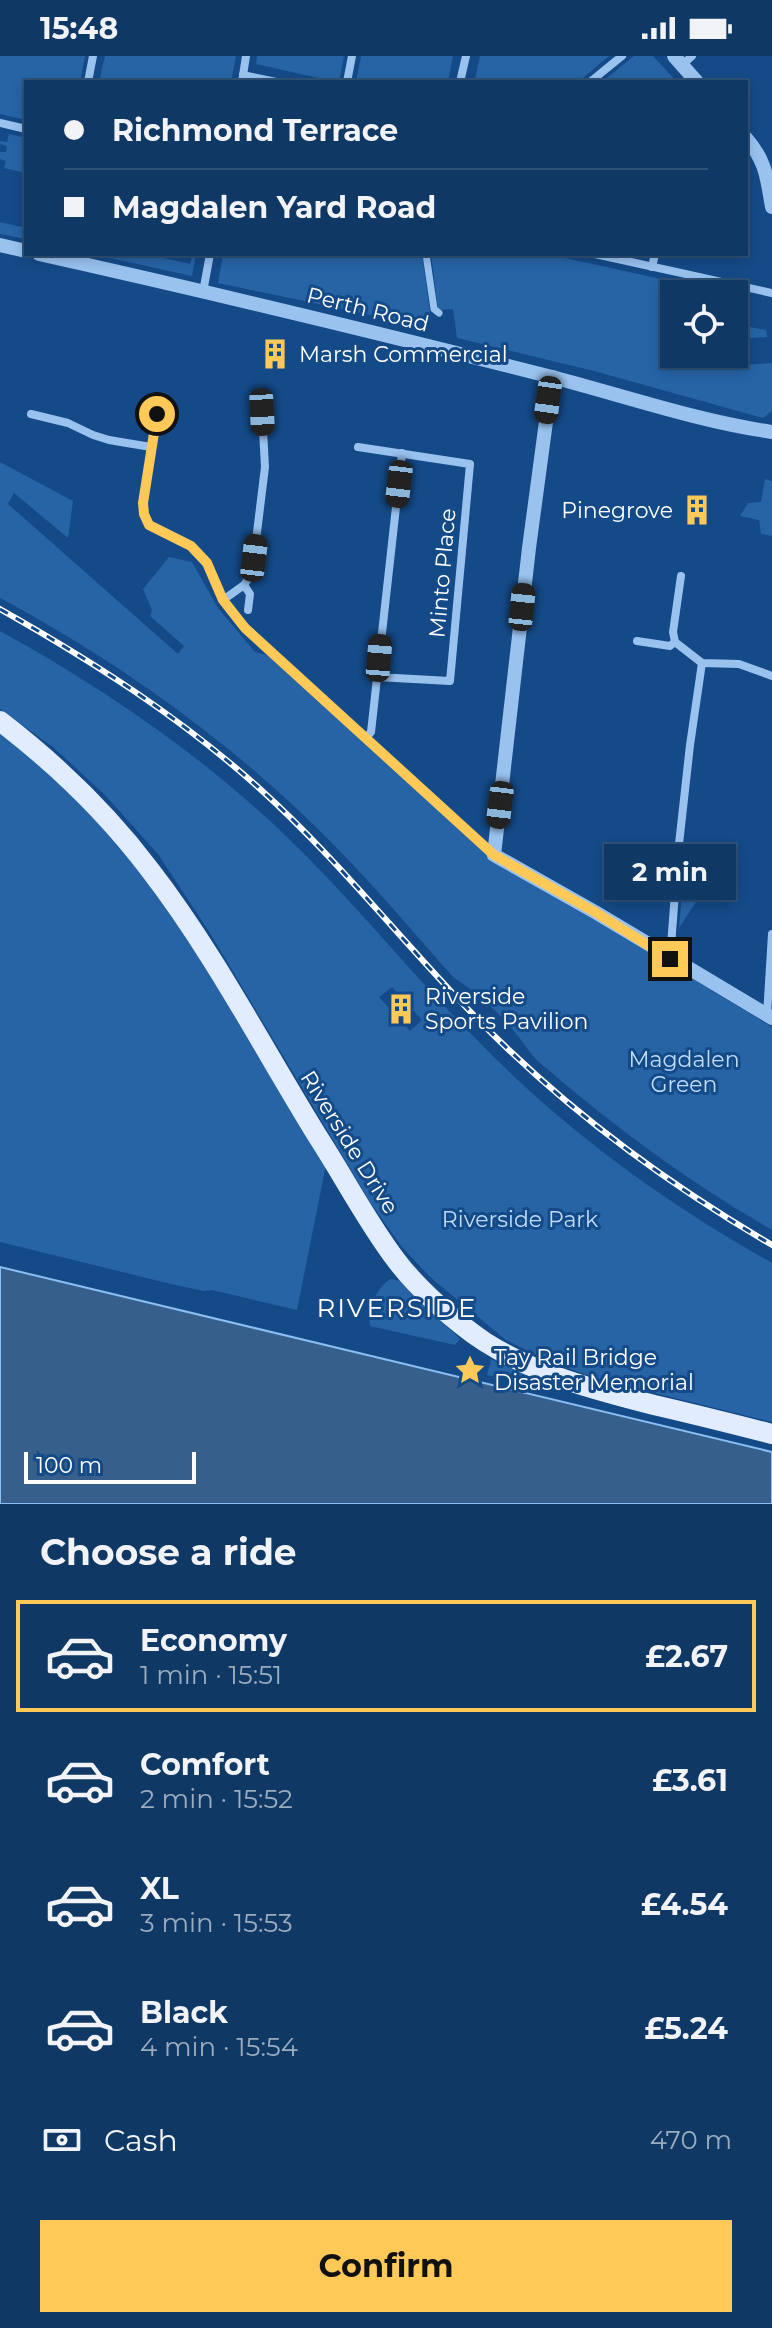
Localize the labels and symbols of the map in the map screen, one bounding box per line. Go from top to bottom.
street label: Perth Road [304,281,432,338]
building icon: Marsh Commercial [258,337,292,371]
place label: Marsh Commercial [299,341,508,368]
car [533,375,563,425]
car [249,387,275,437]
route start [139,396,175,432]
car [384,459,414,509]
building icon: Pinegrove [680,493,714,527]
place label: Pinegrove [561,497,673,524]
street label: Minto Place [423,507,462,639]
car [239,533,269,583]
car [508,582,536,632]
car [365,633,393,683]
car [485,780,515,830]
callout: 2 min [604,843,736,899]
route end [652,941,688,977]
place label: Riverside Sports Pavilion [425,983,588,1035]
building icon: Riverside Sports Pavilion [384,992,418,1026]
park label: Magdalen Green [628,1046,740,1098]
street label: Riverside Drive [295,1066,404,1219]
park label: Riverside Park [442,1206,599,1233]
district label: RIVERSIDE [317,1292,477,1324]
place label: Tay Rail Bridge Disaster Memorial [494,1344,694,1396]
place icon: Tay Rail Bridge Disaster Memorial [453,1353,487,1387]
scale bar [24,1448,196,1484]

